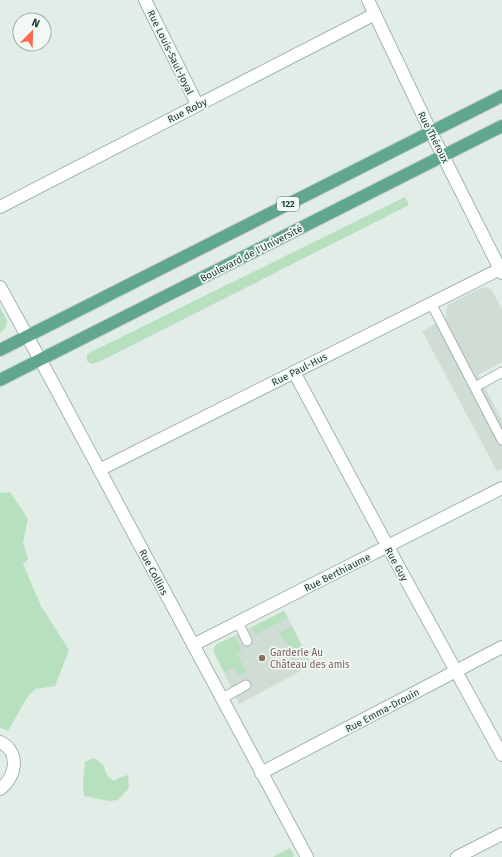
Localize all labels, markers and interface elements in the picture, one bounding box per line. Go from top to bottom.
street label: Rue Louis-Saul-Joyal [144,8,196,97]
north arrow [12,12,52,52]
text: N [30,16,42,31]
street label: Rue Roby [166,96,209,126]
street label: Rue Théroux [415,110,451,165]
road number: 122 [277,197,299,211]
street label: Boulevard de l'Université [198,223,305,285]
street label: Rue Paul-Hus [270,351,329,389]
street label: Rue Guy [382,545,410,584]
street label: Rue Collins [136,547,170,598]
street label: Rue Berthiaume [302,551,373,595]
place label: Garderie Au Château des amis [270,647,350,671]
marker: Garderie Au Château des amis [257,653,267,663]
street label: Rue Emma-Drouin [343,686,422,735]

